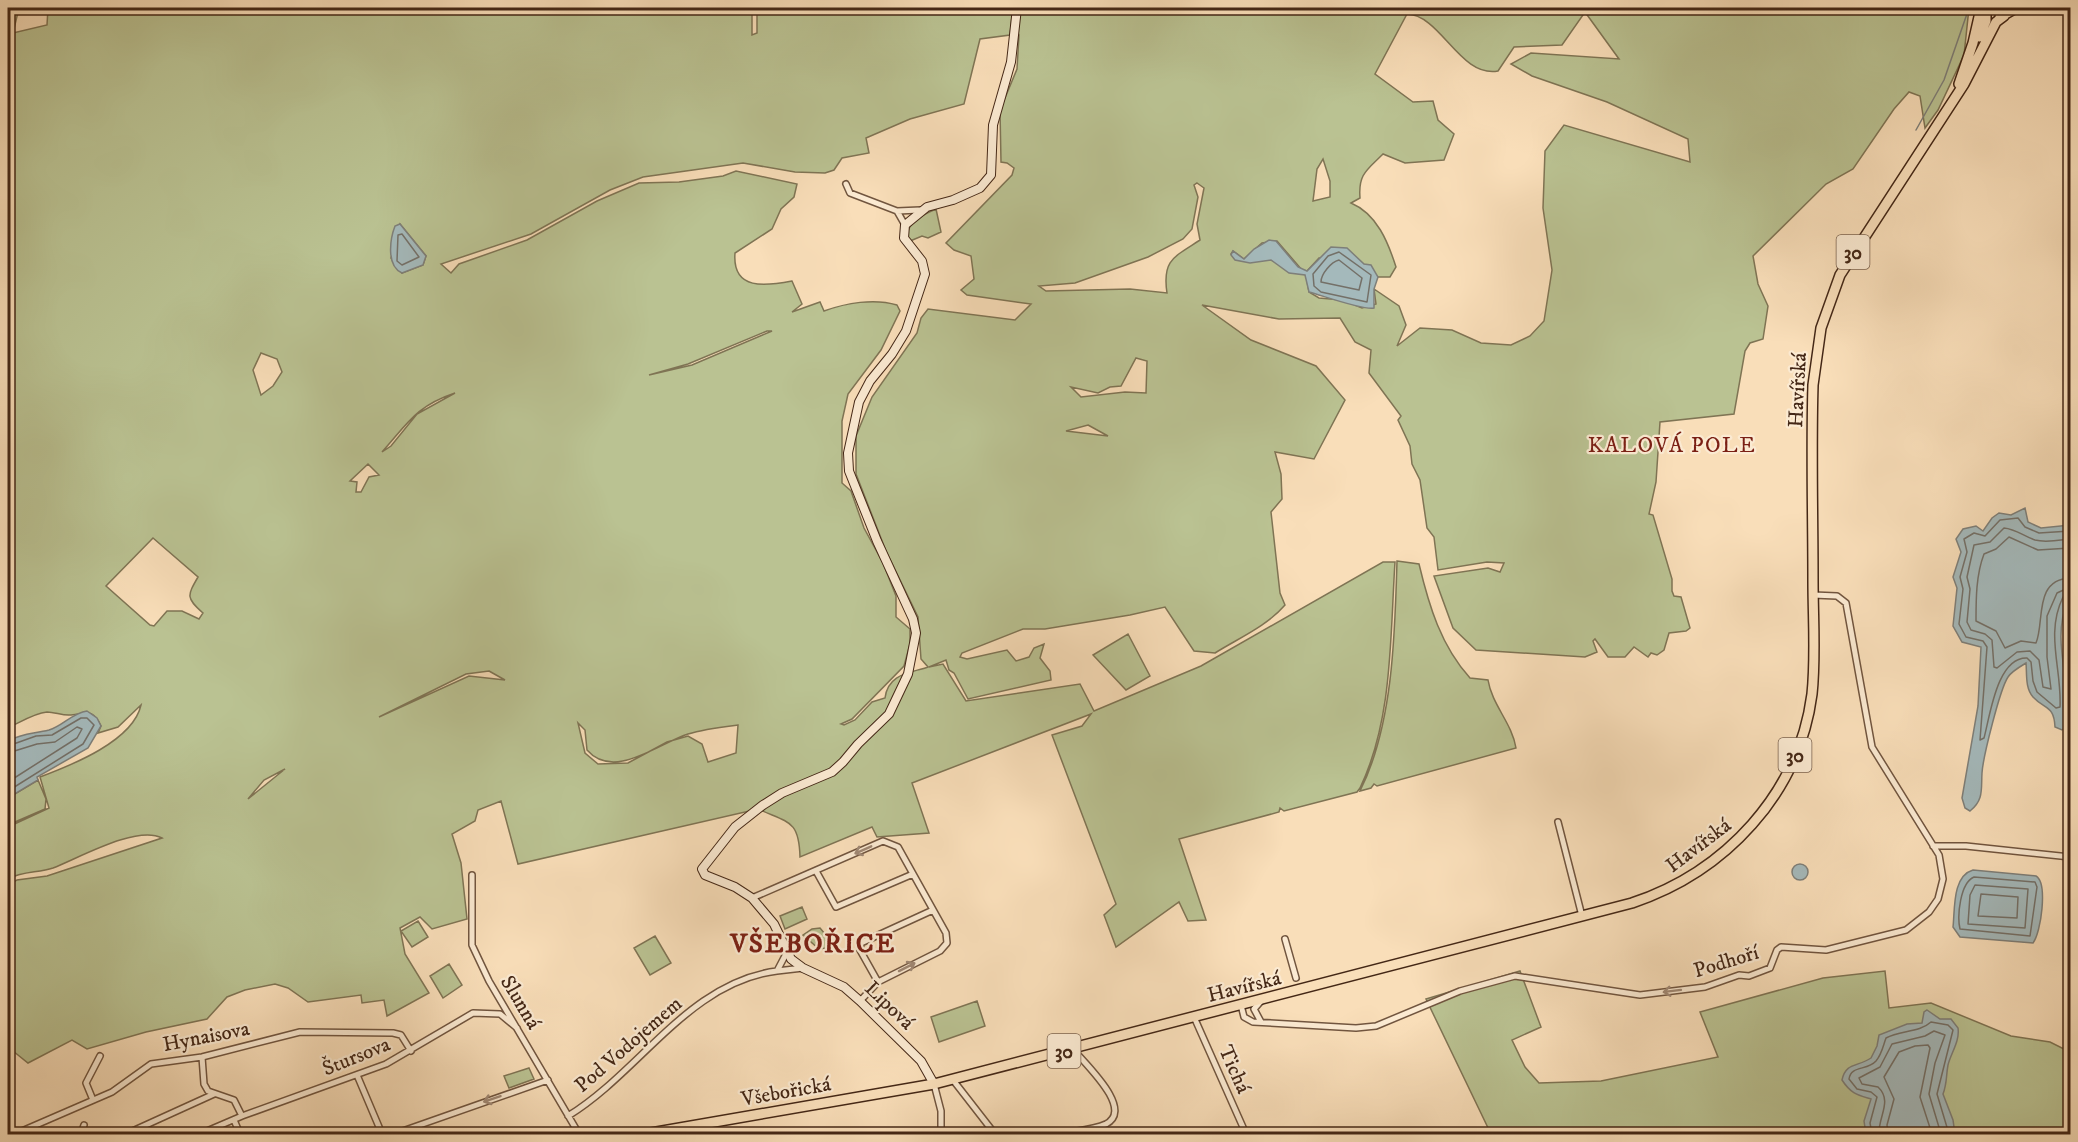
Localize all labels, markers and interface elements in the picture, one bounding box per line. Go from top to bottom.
road number: 30 [1836,235,1870,269]
street label: Havířská [1783,352,1813,428]
district label: KALOVÁ POLE [1588,431,1756,459]
road number: 30 [1778,738,1812,772]
street label: Havířská [1661,813,1737,879]
one-way arrow [854,845,872,857]
district label: VŠEBOŘICE [729,927,896,961]
street label: Podhoří [1691,939,1764,984]
one-way arrow [897,961,915,973]
street label: Havířská [1205,965,1284,1009]
street label: Slunná [494,971,546,1034]
street label: Lipová [859,976,920,1036]
one-way arrow [1662,986,1682,997]
street label: Pod Vodojemem [570,991,688,1099]
street label: Hynaisova [161,1016,252,1058]
street label: Štursova [318,1030,394,1082]
road number: 30 [1048,1034,1080,1068]
street label: Tichá [1212,1041,1256,1098]
street label: Všebořická [738,1071,833,1113]
one-way arrow [484,1094,502,1105]

